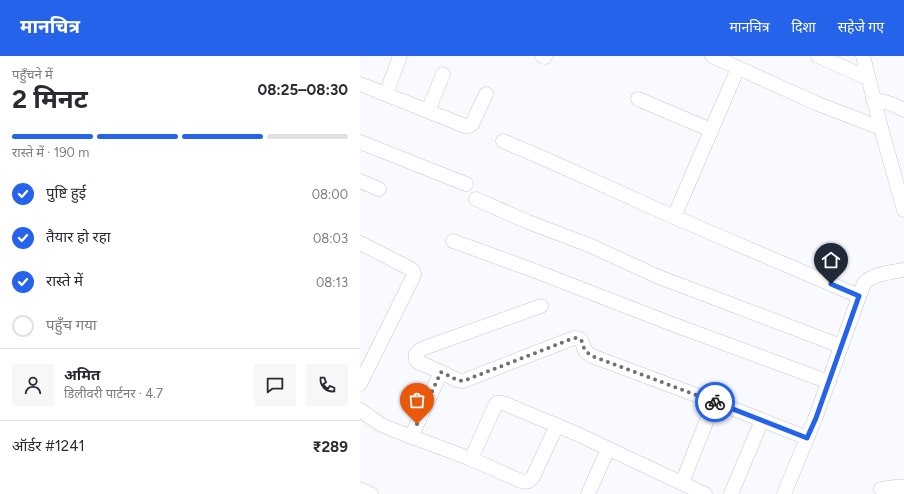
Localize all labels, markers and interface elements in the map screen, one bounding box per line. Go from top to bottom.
text: मानचित्र [20,15,80,38]
text: मानचित्र [729,19,769,36]
text: दिशा [791,19,816,36]
text: सहेजे गए [838,19,884,36]
text: पहुँचने में [12,67,53,82]
text: 08:25–08:30 [257,81,348,99]
text: 2 मिनट [12,83,88,115]
text: रास्ते में · 190 m [12,145,89,160]
icon: check [12,183,34,205]
text: पुष्टि हुई [46,184,86,202]
text: 08:00 [312,187,348,202]
icon: check [12,227,34,249]
text: तैयार हो रहा [46,228,111,246]
text: 08:03 [313,231,348,246]
pin [814,243,848,284]
icon: home [820,249,842,271]
icon: check [12,271,34,293]
text: रास्ते में [46,272,83,290]
text: 08:13 [316,275,348,290]
text: पहुँच गया [46,316,97,334]
button: person [12,364,54,406]
button: chat [254,364,296,406]
button: phone [306,364,348,406]
text: अमित [64,366,100,384]
courier [695,382,735,422]
pin [400,383,434,424]
text: डिलीवरी पार्टनर · 4.7 [64,386,163,401]
icon: bag [406,389,428,411]
icon: bike [704,391,726,413]
text: ऑर्डर #1241 [12,437,85,455]
text: ₹289 [312,438,348,456]

